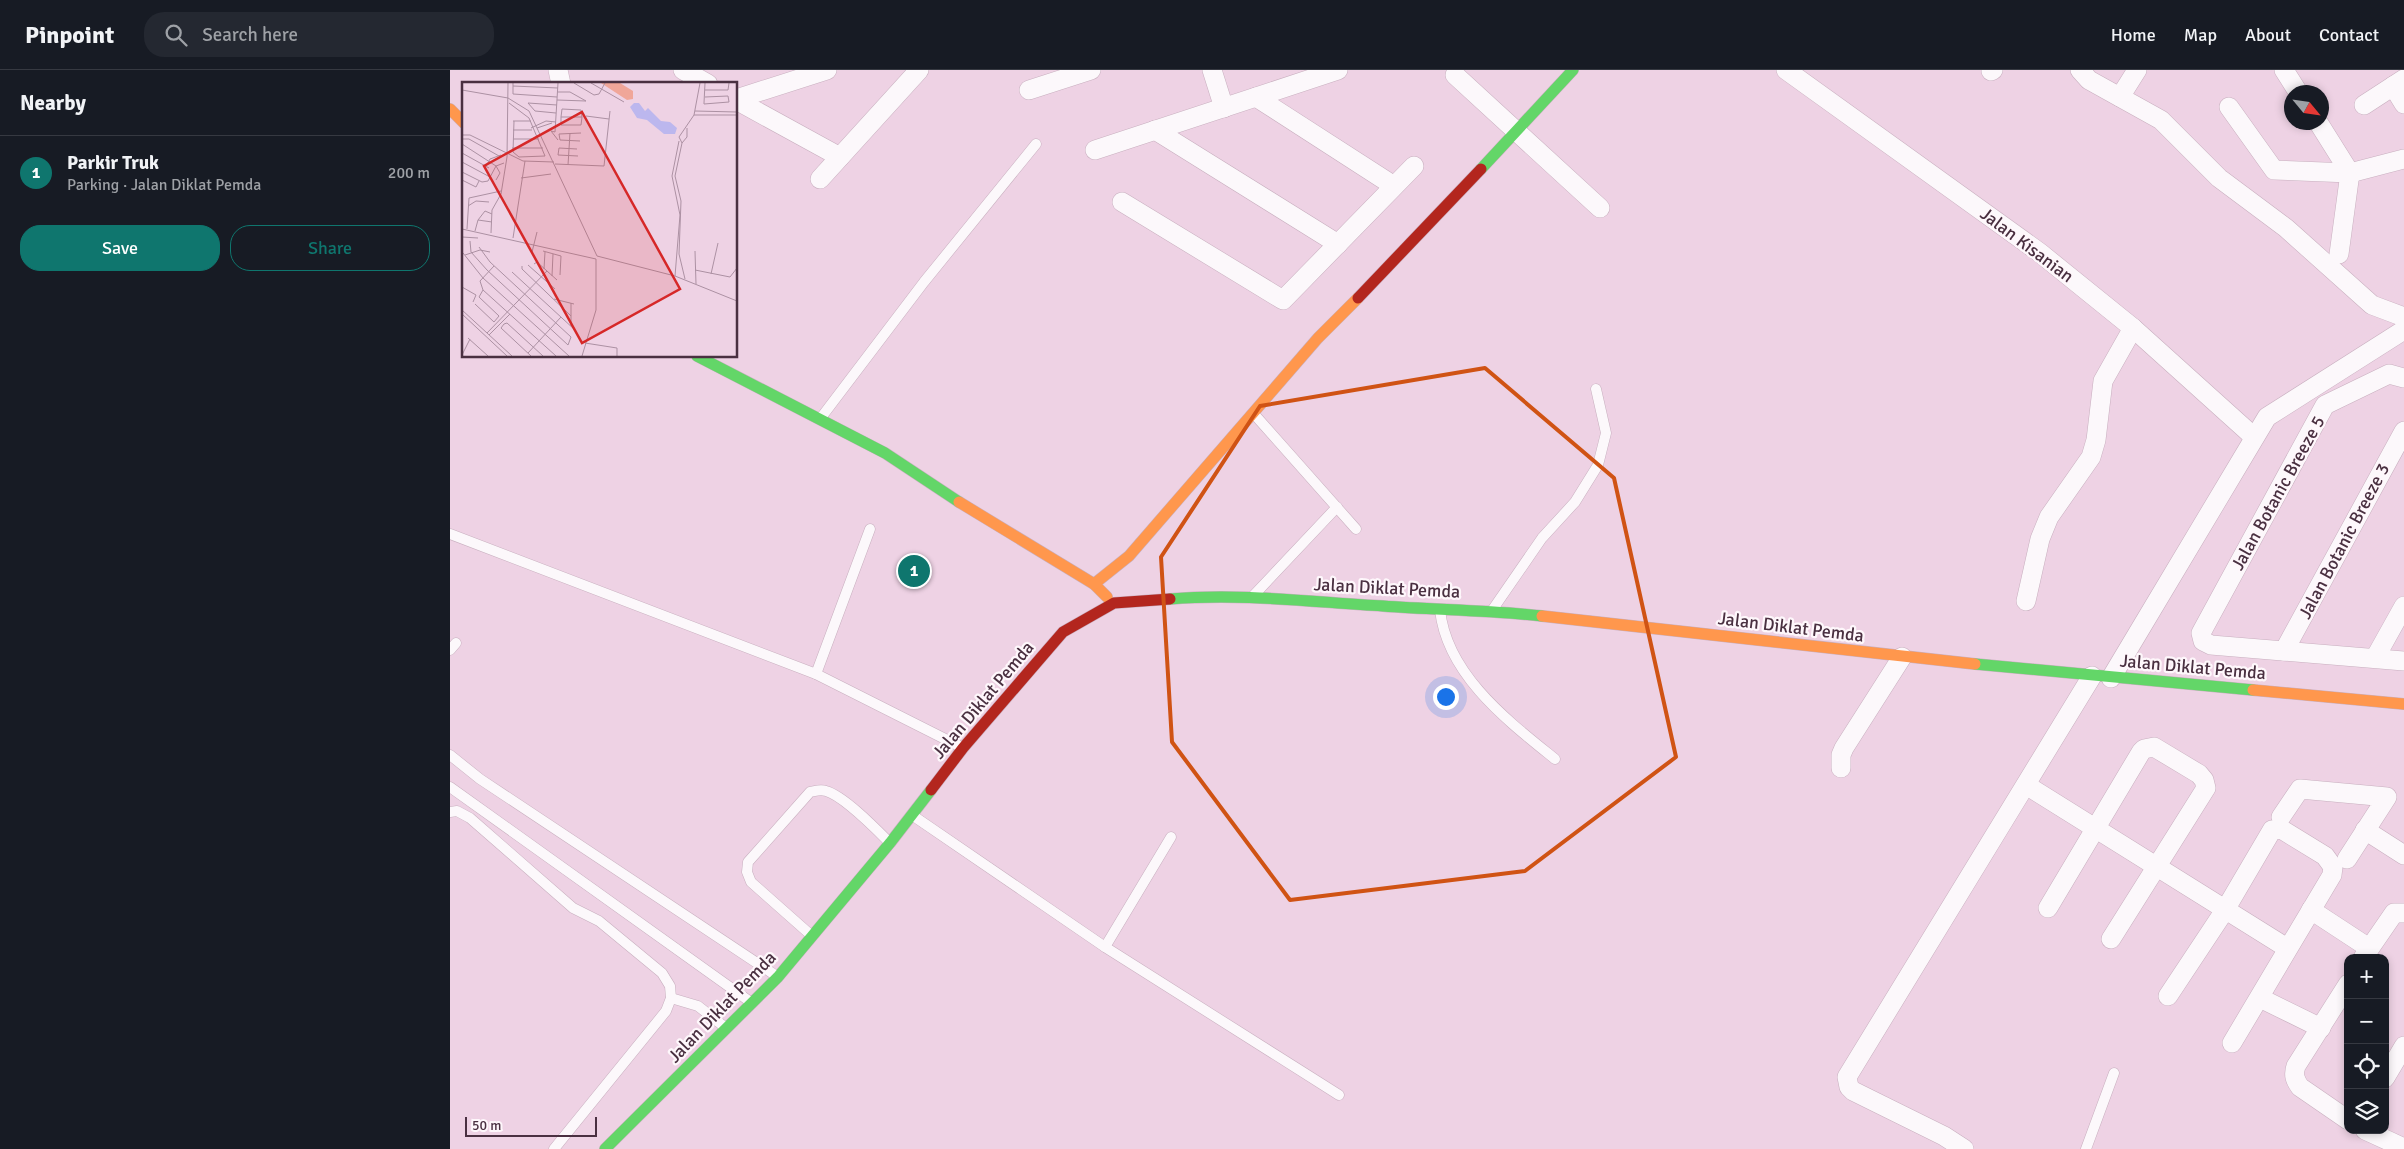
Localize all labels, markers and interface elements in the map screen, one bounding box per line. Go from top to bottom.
search box [144,12,494,57]
text: Pinpoint [25,20,114,50]
icon: search [162,21,190,49]
text: Search here [202,23,298,47]
text: Home [2111,24,2156,46]
text: Map [2184,24,2217,46]
text: About [2245,24,2291,46]
text: Contact [2319,24,2379,46]
inset map [462,82,738,358]
north arrow [2284,85,2329,130]
text: Nearby [20,90,86,116]
text: Parkir Truk [67,151,159,175]
text: 1 [32,163,40,183]
text: 200 m [388,163,430,183]
text: Parking · Jalan Diklat Pemda [67,175,261,195]
street label: Jalan Kisanian [1976,203,2078,287]
button: Save [20,225,220,271]
button: Share [230,225,430,271]
street label: Jalan Botanic Breeze 5 [2226,412,2330,574]
street label: Jalan Botanic Breeze 3 [2294,459,2394,623]
pin: 1 [898,552,930,590]
street label: Jalan Diklat Pemda [1313,573,1461,603]
street label: Jalan Diklat Pemda [1717,607,1865,647]
street label: Jalan Diklat Pemda [927,637,1039,763]
street label: Jalan Diklat Pemda [2119,650,2267,684]
your location [1433,684,1459,710]
street label: Jalan Diklat Pemda [663,947,781,1067]
map controls [2344,954,2389,1134]
button: + [2344,954,2389,999]
button: − [2344,999,2389,1044]
button: locate [2344,1044,2389,1089]
button: layers [2344,1089,2389,1134]
scale bar [465,1114,598,1137]
text: 50 m [472,1117,501,1134]

